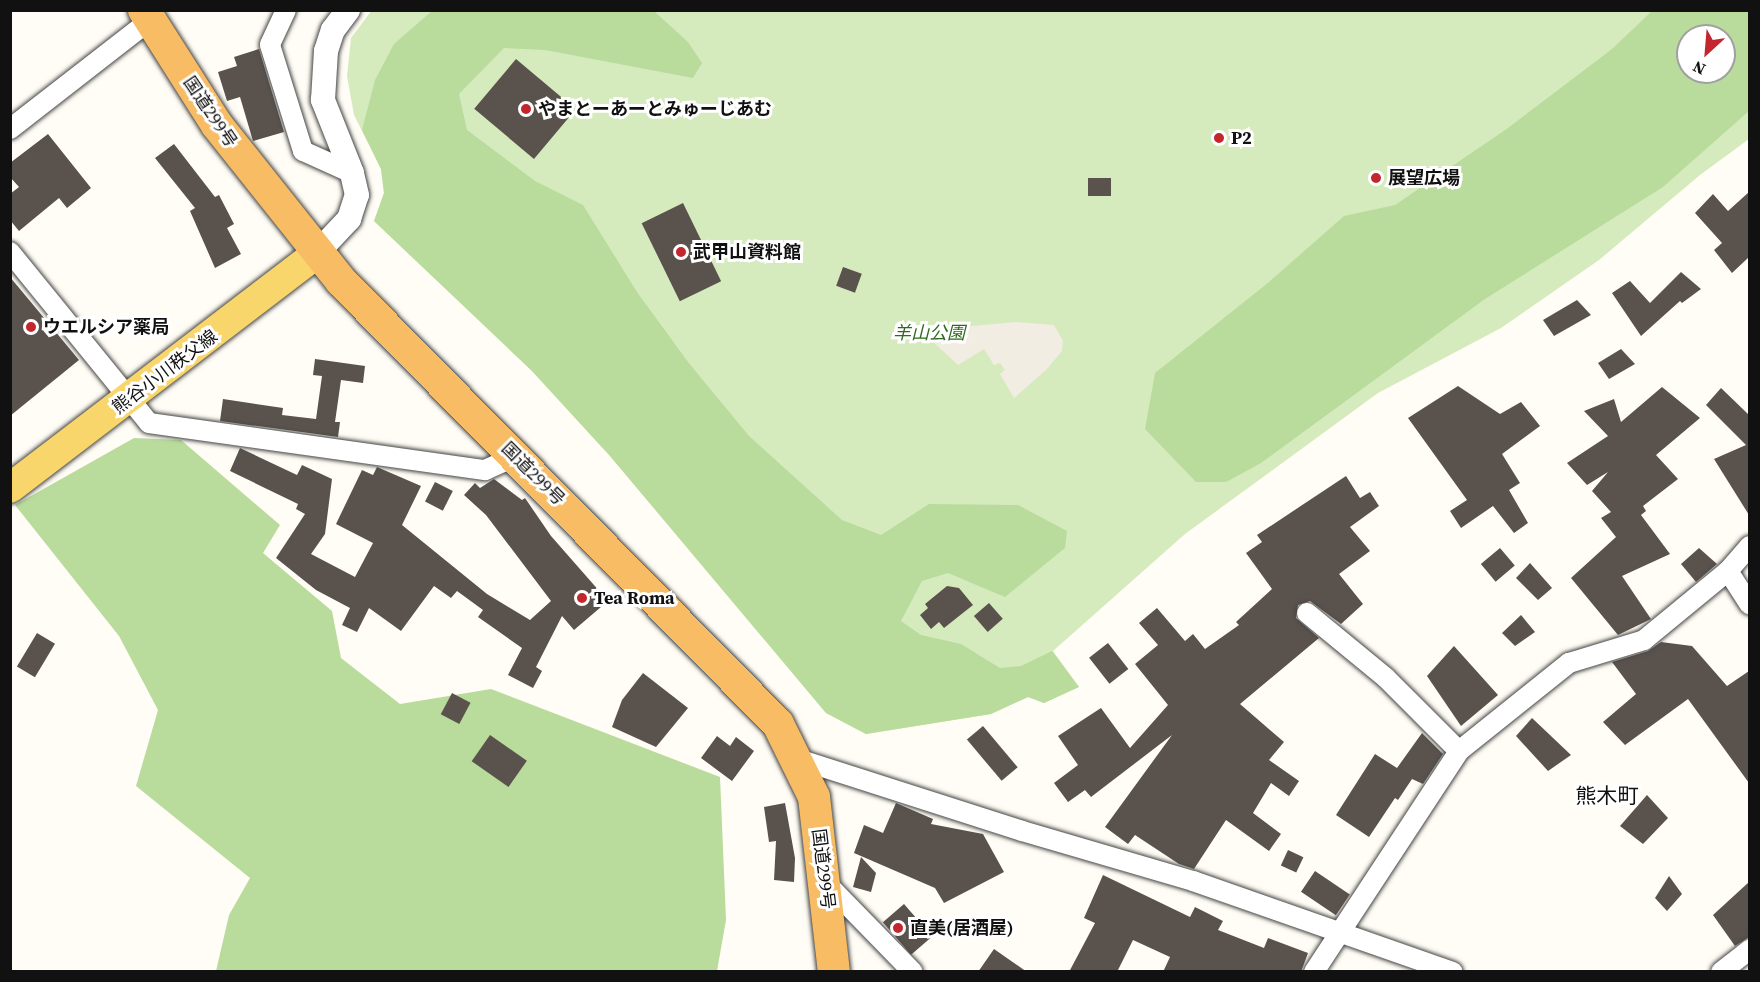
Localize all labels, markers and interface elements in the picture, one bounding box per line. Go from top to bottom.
north arrow [1676,24,1736,84]
text: N [1689,56,1709,81]
street label: 国道299号 [178,72,242,152]
place label: やまとーあーとみゅーじあむ [538,98,772,120]
marker: やまとーあーとみゅーじあむ [519,102,533,116]
place label: P2 [1231,127,1252,149]
marker: P2 [1212,131,1226,145]
place label: 展望広場 [1388,167,1460,189]
marker: 展望広場 [1369,171,1383,185]
place label: 武甲山資料館 [693,241,801,263]
marker: 武甲山資料館 [674,245,688,259]
place label: ウエルシア薬局 [43,316,169,338]
marker: ウエルシア薬局 [24,320,38,334]
park label: 羊山公園 [893,322,965,344]
street label: 熊谷小川秩父線 [108,325,222,419]
street label: 国道299号 [497,438,569,510]
place label: Tea Roma [594,587,675,609]
marker: Tea Roma [575,591,589,605]
district label: 熊木町 [1576,783,1638,809]
street label: 国道299号 [807,827,839,911]
place label: 直美(居酒屋) [910,917,1014,939]
marker: 直美(居酒屋) [891,921,905,935]

